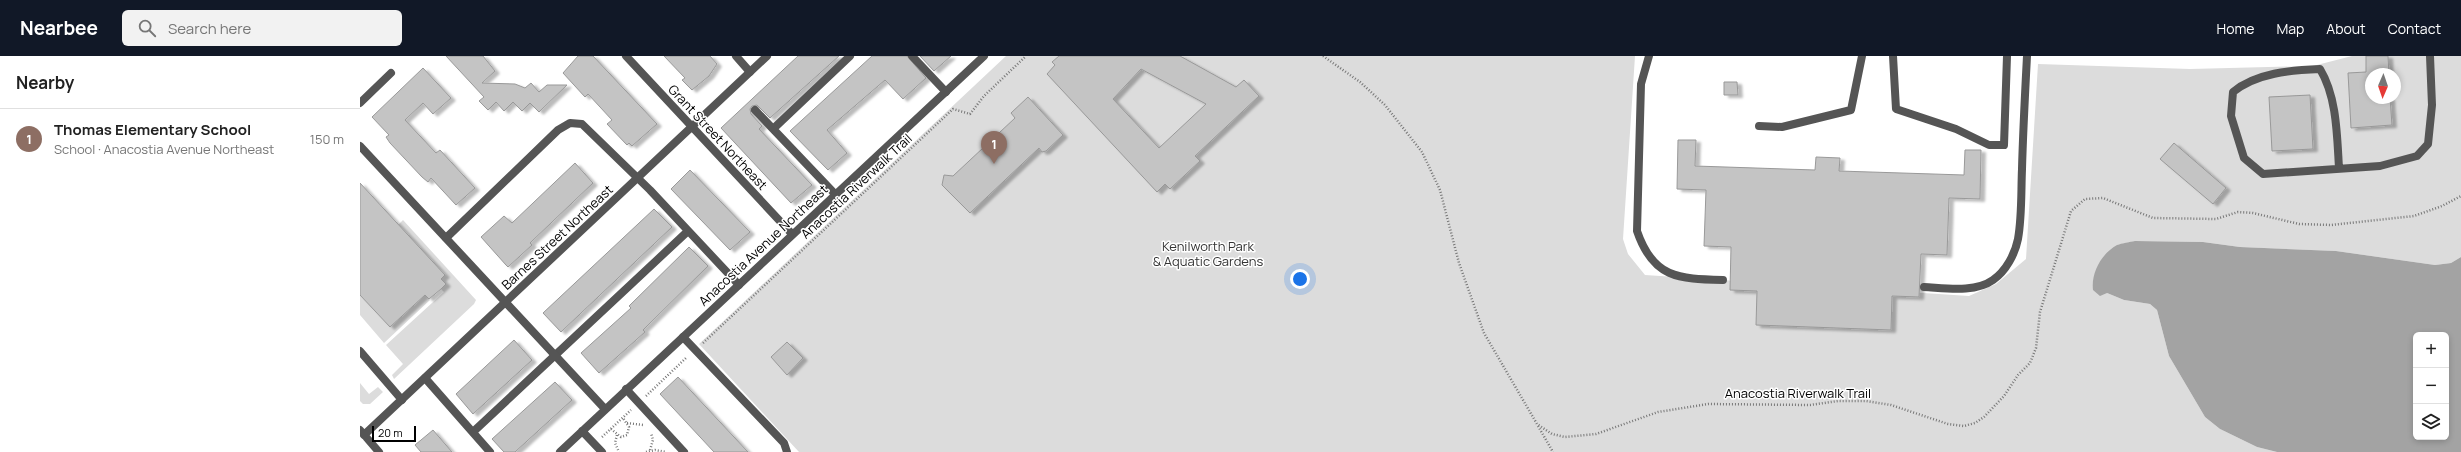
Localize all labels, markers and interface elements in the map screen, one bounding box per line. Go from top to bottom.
search box [122,10,402,46]
text: Nearbee [20,15,98,41]
icon: search [136,17,158,39]
text: Search here [168,18,251,39]
text: Home [2217,19,2254,38]
text: Map [2276,19,2304,38]
text: About [2326,19,2366,38]
text: Contact [2388,19,2441,38]
north arrow [2365,68,2401,104]
text: Nearby [16,71,74,94]
street label: Grant Street Northeast [664,80,772,194]
text: Thomas Elementary School [54,119,251,140]
text: 1 [26,130,32,148]
text: 150 m [310,130,344,148]
street label: Anacostia Riverwalk Trail [796,130,916,242]
pin: 1 [981,131,1007,164]
text: School · Anacostia Avenue Northeast [54,140,274,158]
street label: Anacostia Avenue Northeast [694,180,832,310]
street label: Barnes Street Northeast [497,181,617,293]
park label: Kenilworth Park & Aquatic Gardens [1153,237,1263,270]
your location [1290,269,1310,289]
map controls [2413,332,2449,440]
button: + [2413,332,2449,368]
button: − [2413,368,2449,404]
street label: Anacostia Riverwalk Trail [1725,384,1871,402]
button: layers [2413,404,2449,440]
scale bar [372,424,416,443]
text: 20 m [378,425,403,440]

